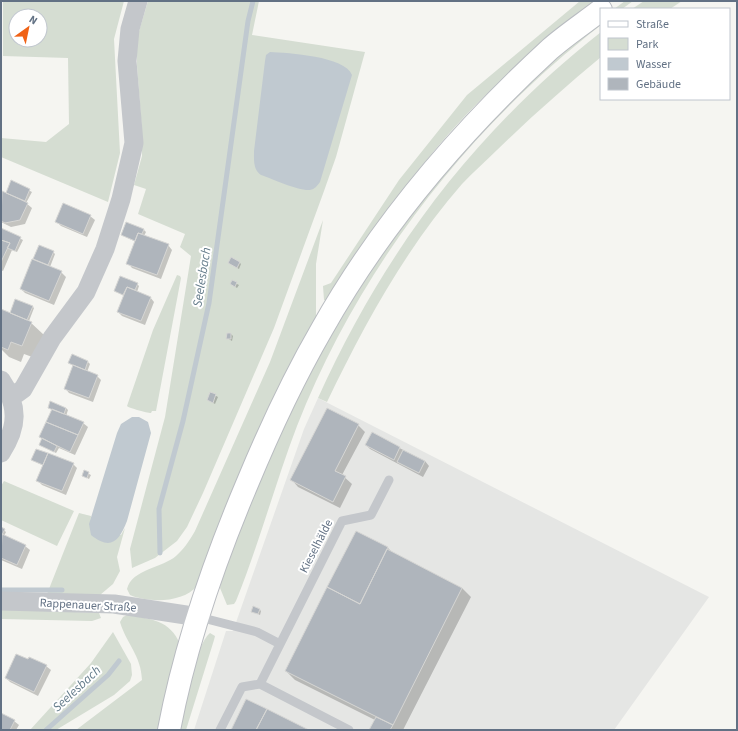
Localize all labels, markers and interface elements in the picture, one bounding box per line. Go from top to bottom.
north arrow [8,8,48,48]
legend [600,8,730,100]
text: N [26,12,40,28]
text: Straße [636,16,669,33]
text: Park [636,36,658,53]
text: Wasser [636,56,672,73]
text: Gebäude [636,76,681,93]
water label: Seelesbach [188,246,216,308]
street label: Kieselhälde [296,516,337,576]
street label: Rappenauer Straße [39,594,137,617]
water label: Seelesbach [49,662,105,716]

